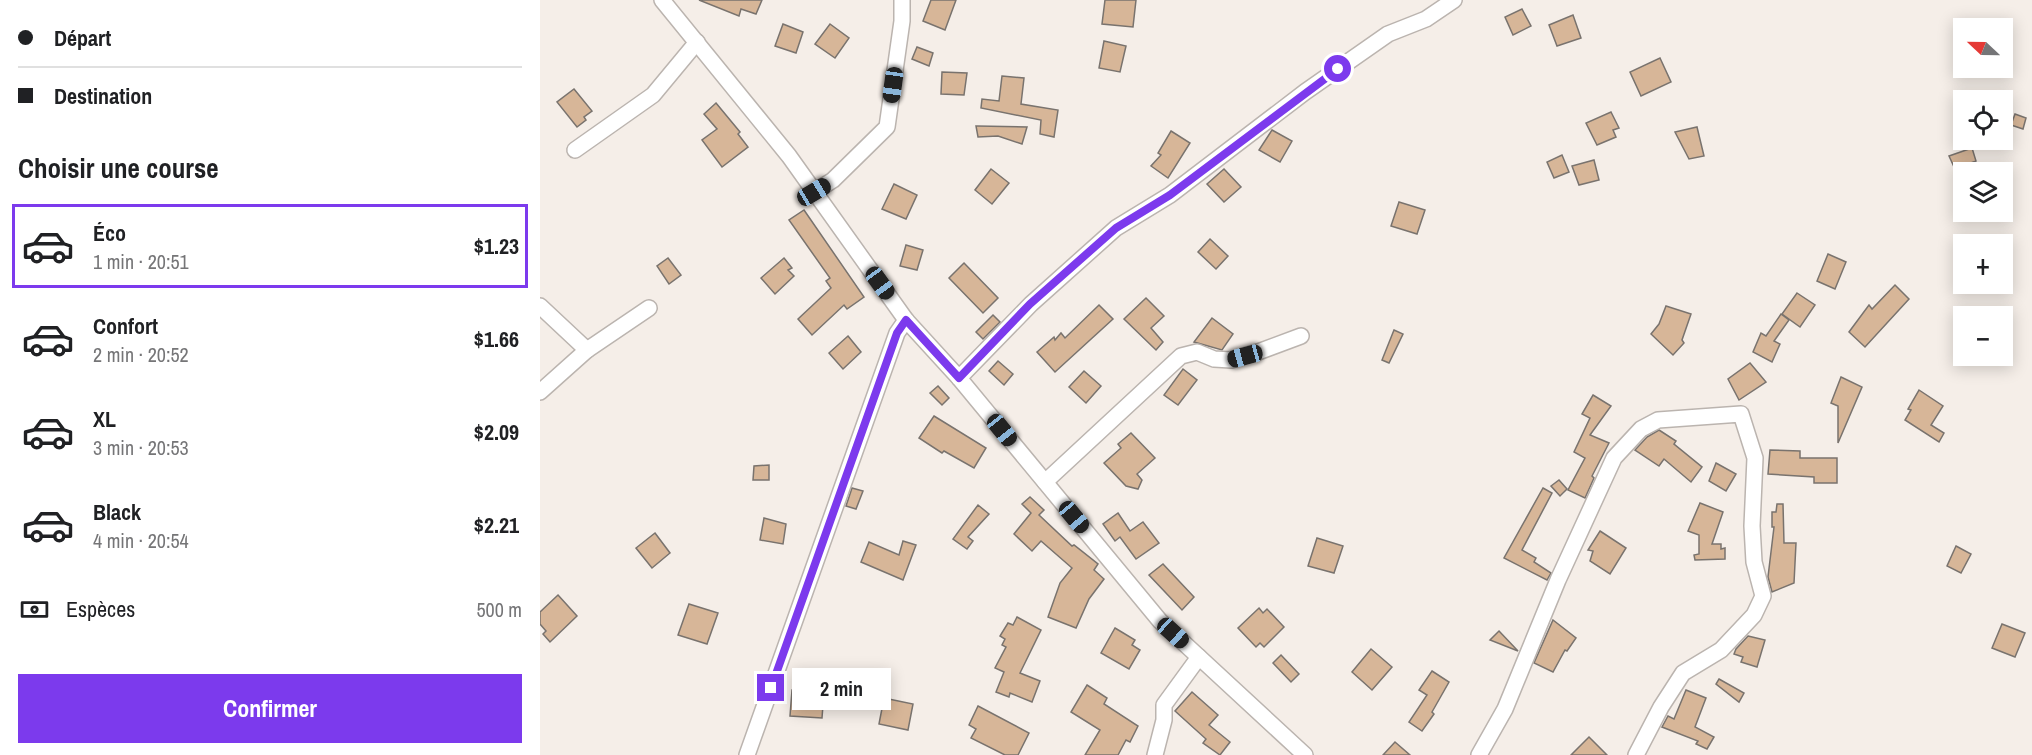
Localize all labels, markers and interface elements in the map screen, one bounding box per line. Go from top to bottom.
north arrow [1953,18,2013,78]
map controls [1953,18,2013,366]
text: Départ [54,23,111,53]
route start [1324,55,1351,82]
car [882,66,904,104]
text: Destination [54,81,152,111]
button: locate [1953,90,2013,150]
text: Choisir une course [18,150,219,186]
button: layers [1953,162,2013,222]
car [794,175,834,209]
text: Éco [93,218,126,248]
icon: car [21,219,75,273]
text: $1.23 [474,231,519,261]
button: + [1953,234,2013,294]
text: 1 min · 20:51 [93,248,189,275]
car [862,263,898,303]
button: − [1953,306,2013,366]
text: Confort [93,311,158,341]
icon: car [21,312,75,366]
text: $1.66 [474,324,519,354]
text: 2 min · 20:52 [93,341,189,368]
car [1225,343,1265,369]
text: XL [93,404,116,434]
icon: car [21,405,75,459]
car [984,410,1020,450]
text: $2.09 [474,417,519,447]
text: 3 min · 20:53 [93,434,189,461]
text: Black [93,497,141,527]
car [1056,497,1092,537]
icon: car [21,498,75,552]
text: $2.21 [474,510,519,540]
text: 4 min · 20:54 [93,527,189,554]
icon: cash [18,593,51,626]
text: Espèces [66,594,135,624]
text: 500 m [476,596,522,623]
car [1154,614,1192,652]
callout: 2 min [792,667,891,709]
button: Confirmer [18,674,522,743]
route end [757,674,784,701]
text: 2 min [820,675,863,702]

